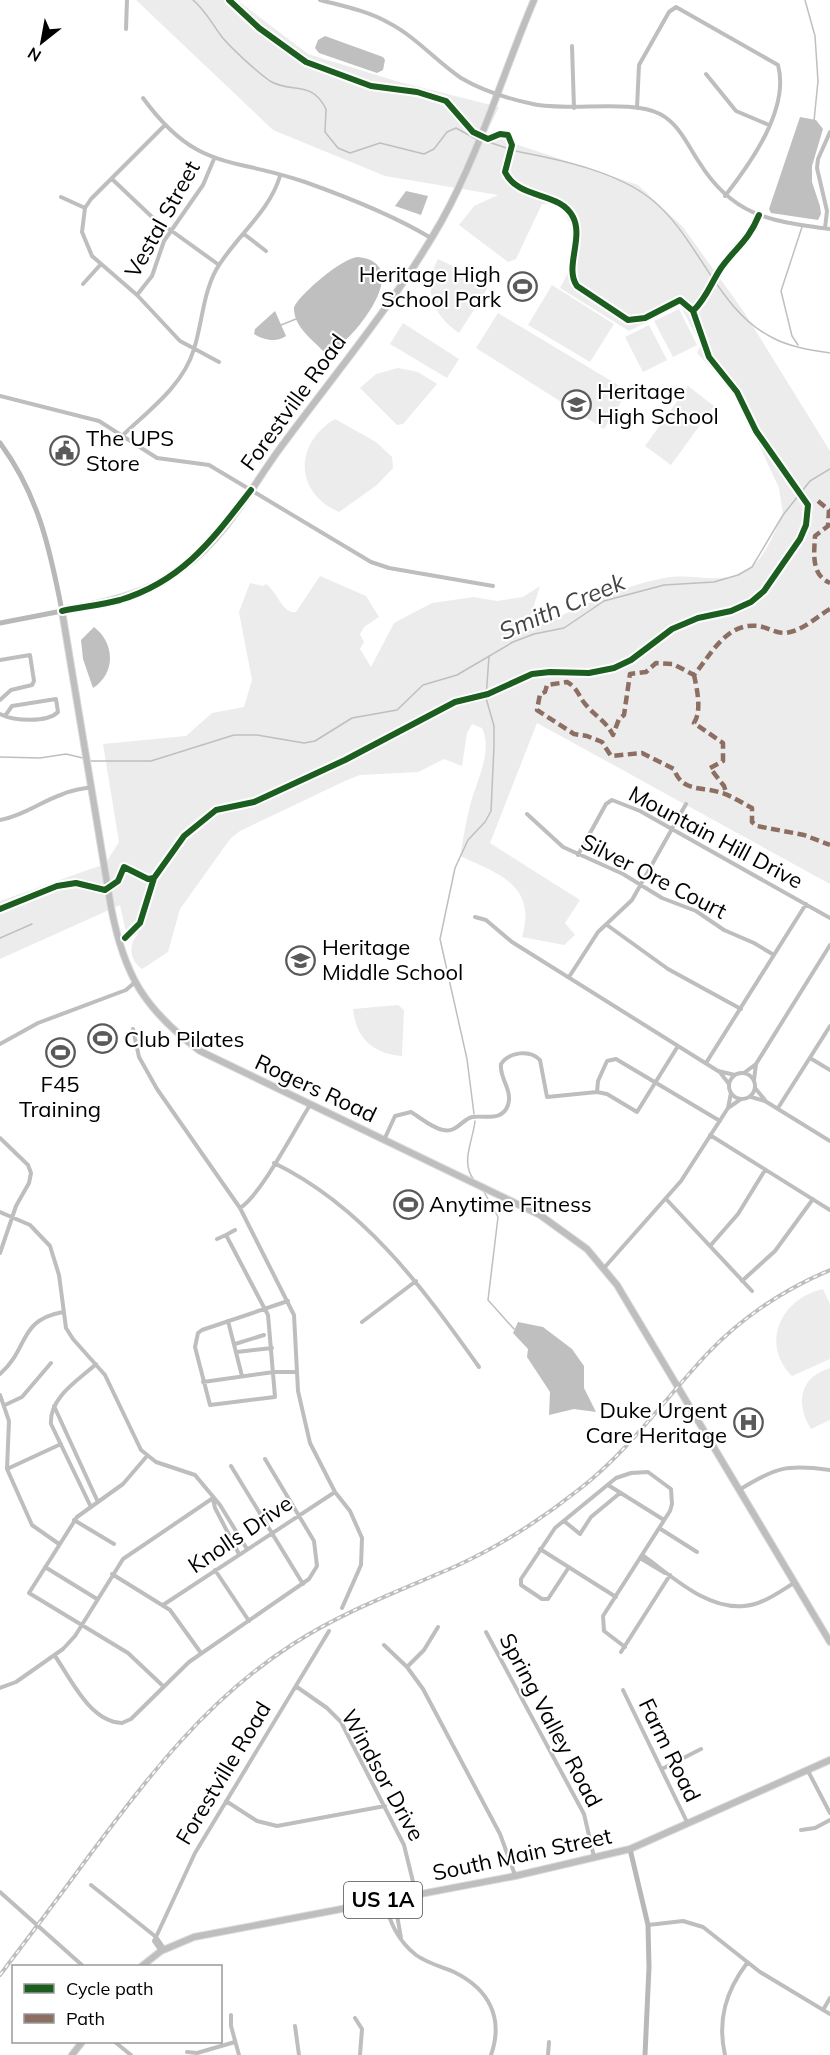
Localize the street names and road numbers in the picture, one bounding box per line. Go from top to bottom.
street label: Vestal Street [118,155,206,282]
street label: Forestville Road [234,328,352,476]
street label: Mountain Hill Drive [624,779,808,895]
street label: Silver Ore Court [576,827,732,925]
street label: Rogers Road [251,1048,381,1128]
street label: Knolls Drive [183,1489,297,1579]
street label: Spring Valley Road [493,1628,609,1812]
street label: Farm Road [633,1693,707,1807]
street label: Forestville Road [169,1696,277,1850]
street label: Windsor Drive [335,1704,431,1846]
street label: South Main Street [430,1821,614,1887]
road number: US 1A [344,1882,422,1918]

